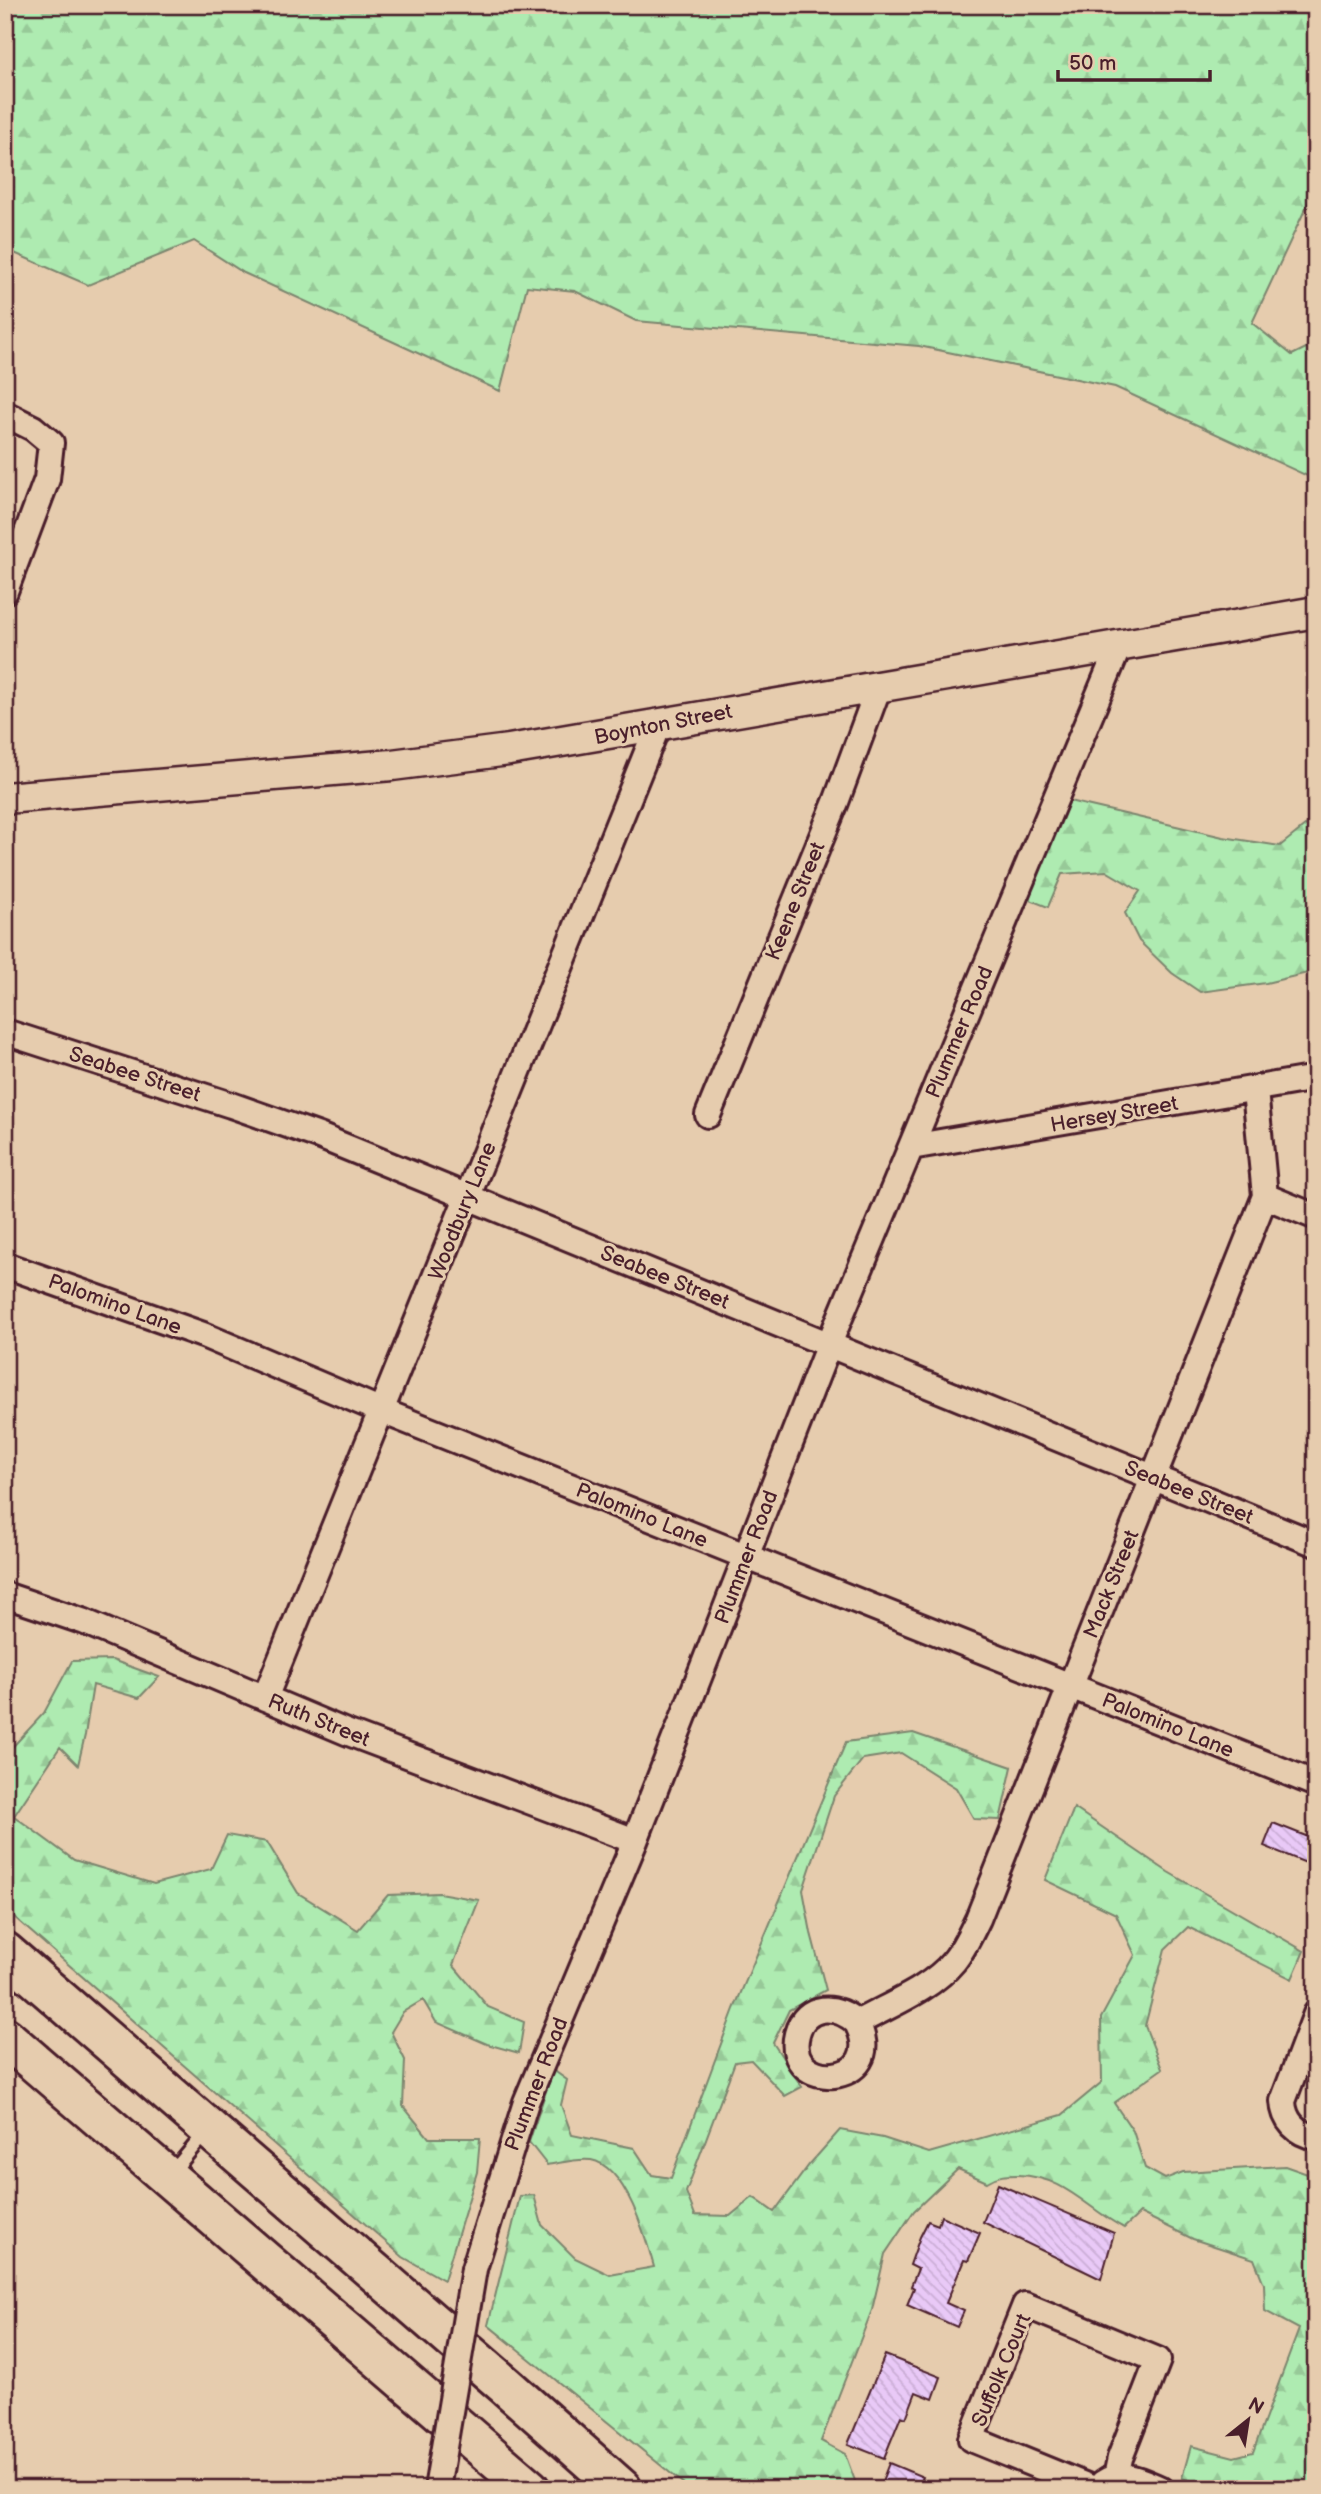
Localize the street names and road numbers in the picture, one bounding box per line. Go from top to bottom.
street label: Boynton Street [592,699,735,750]
street label: Keene Street [760,838,831,964]
street label: Plummer Road [920,963,998,1102]
street label: Seabee Street [66,1041,204,1108]
street label: Hersey Street [1048,1091,1180,1138]
street label: Woodbury Lane [423,1138,502,1284]
street label: Seabee Street [597,1240,733,1315]
street label: Palomino Lane [45,1269,185,1340]
street label: Seabee Street [1121,1455,1257,1530]
street label: Palomino Lane [572,1478,711,1553]
street label: Plummer Road [710,1487,783,1627]
street label: Mack Street [1078,1526,1145,1642]
street label: Palomino Lane [1098,1688,1237,1763]
street label: Ruth Street [264,1689,374,1752]
street label: Plummer Road [500,2014,573,2154]
street label: Suffolk Court [966,2309,1037,2430]

